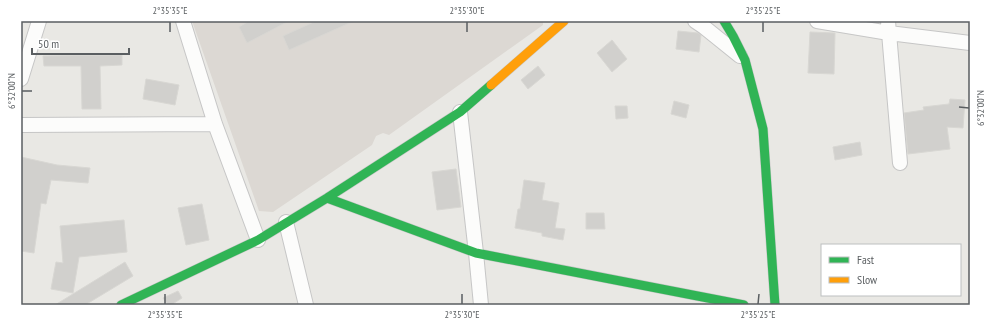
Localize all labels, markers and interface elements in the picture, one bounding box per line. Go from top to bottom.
text: 2°35'35"E [153,4,187,17]
text: 2°35'30"E [450,4,484,17]
text: 2°35'25"E [746,4,780,17]
scale bar [32,30,129,56]
text: 50 m [38,36,59,51]
text: 6°32'00"N [5,73,18,109]
text: 6°32'00"N [974,90,987,126]
legend [821,244,961,296]
text: Fast [857,252,875,267]
text: Slow [857,272,878,287]
text: 2°35'35"E [148,308,182,321]
text: 2°35'30"E [445,308,479,321]
text: 2°35'25"E [741,308,775,321]

